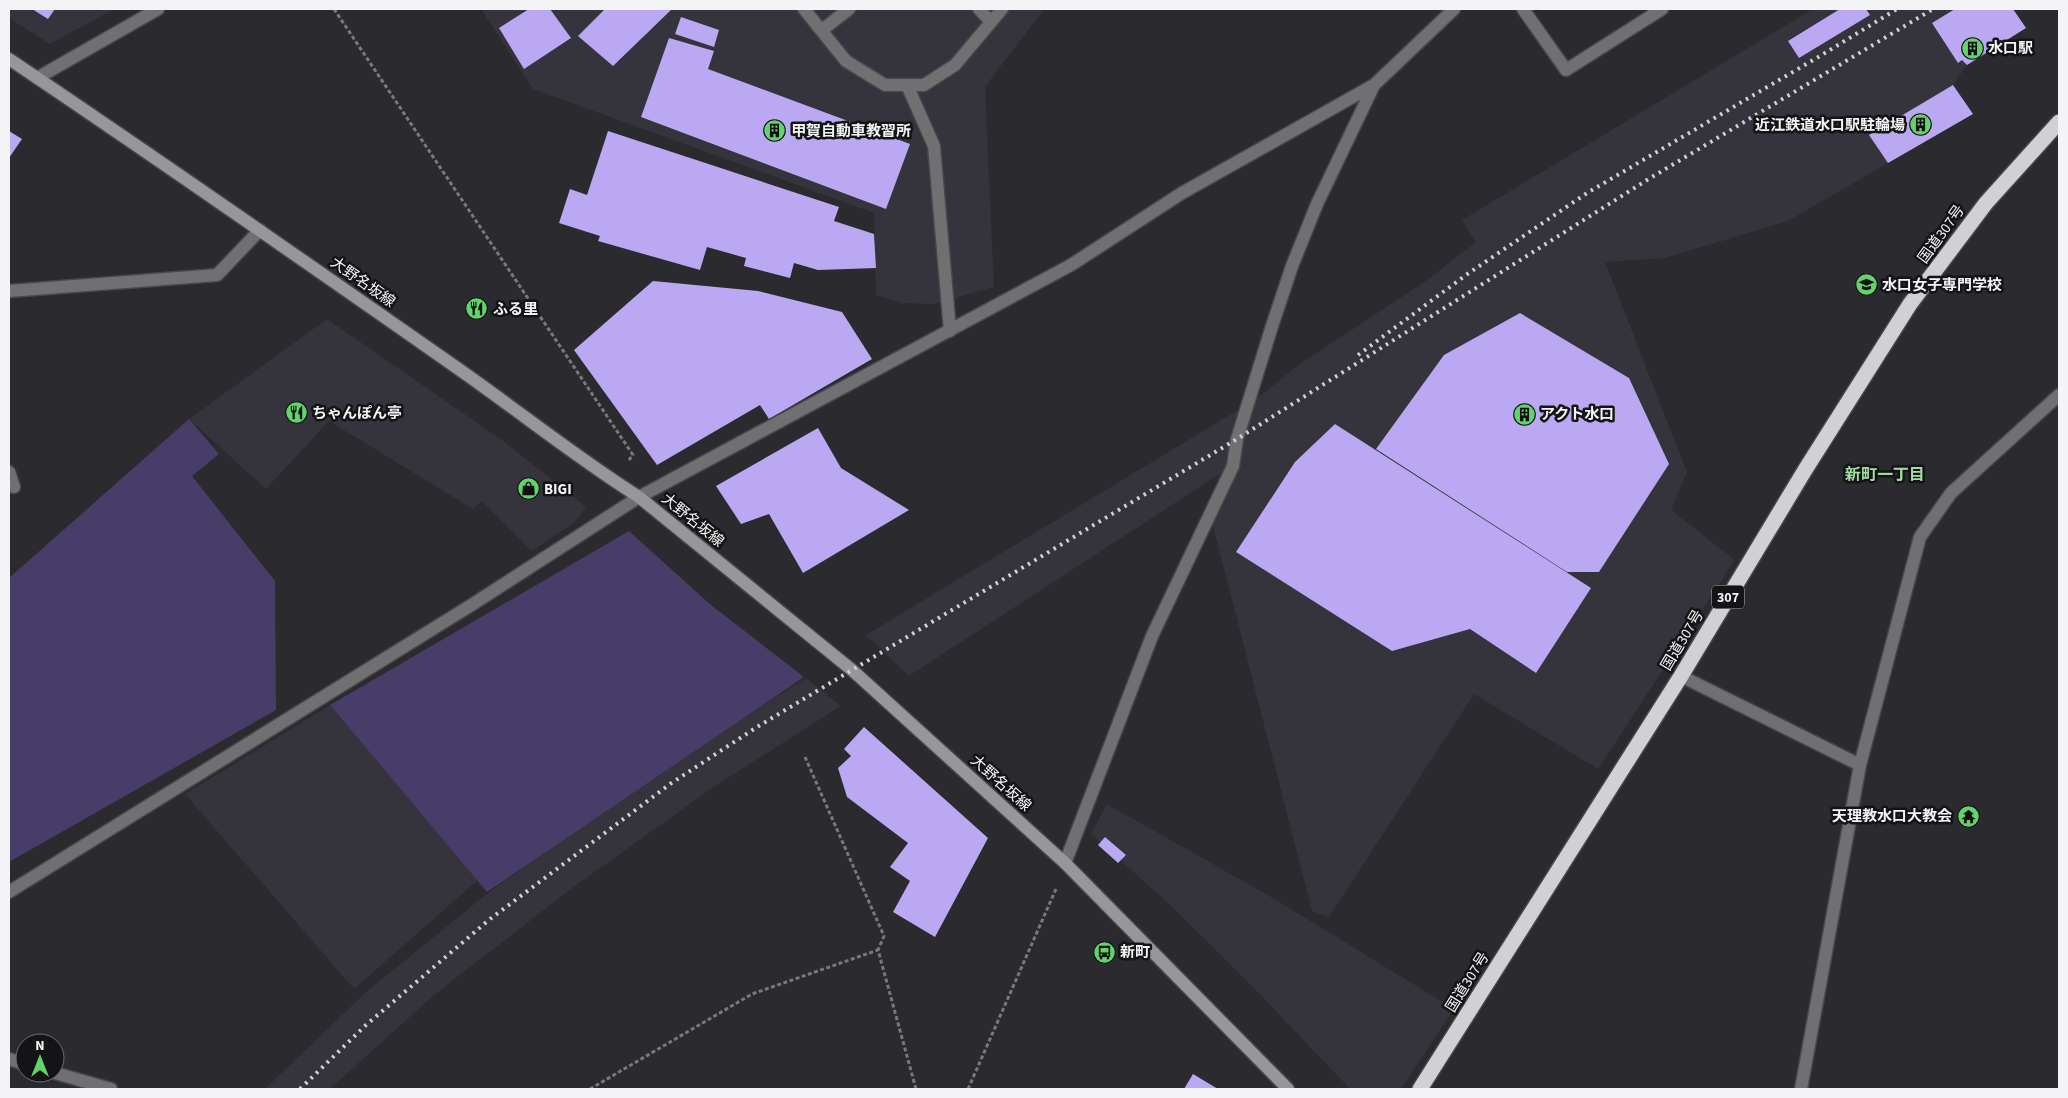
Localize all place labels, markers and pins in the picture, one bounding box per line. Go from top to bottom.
building icon: 水口駅 [1960,36,1984,60]
place label: 水口駅 [1988,38,2033,59]
building icon: 近江鉄道水口駅駐輪場 [1909,113,1933,137]
place label: 近江鉄道水口駅駐輪場 [1755,115,1905,136]
building icon: 甲賀自動車教習所 [763,119,787,143]
place label: 甲賀自動車教習所 [791,121,911,142]
school or university icon: 水口女子専門学校 [1854,273,1878,297]
place label: 水口女子専門学校 [1882,275,2002,296]
restaurant icon: ふる里 [465,297,489,321]
place label: ふる里 [493,299,538,320]
restaurant icon: ちゃんぽん亭 [284,401,308,425]
building icon: アクト水口 [1512,402,1536,426]
place label: ちゃんぽん亭 [312,403,402,424]
place label: アクト水口 [1540,404,1614,425]
shop icon: BIGI [516,477,540,501]
place label: BIGI [544,479,572,500]
temple icon: 天理教水口大教会 [1956,804,1980,828]
place label: 天理教水口大教会 [1832,806,1952,827]
bus stop icon: 新町 [1092,940,1116,964]
place label: 新町 [1120,942,1150,963]

